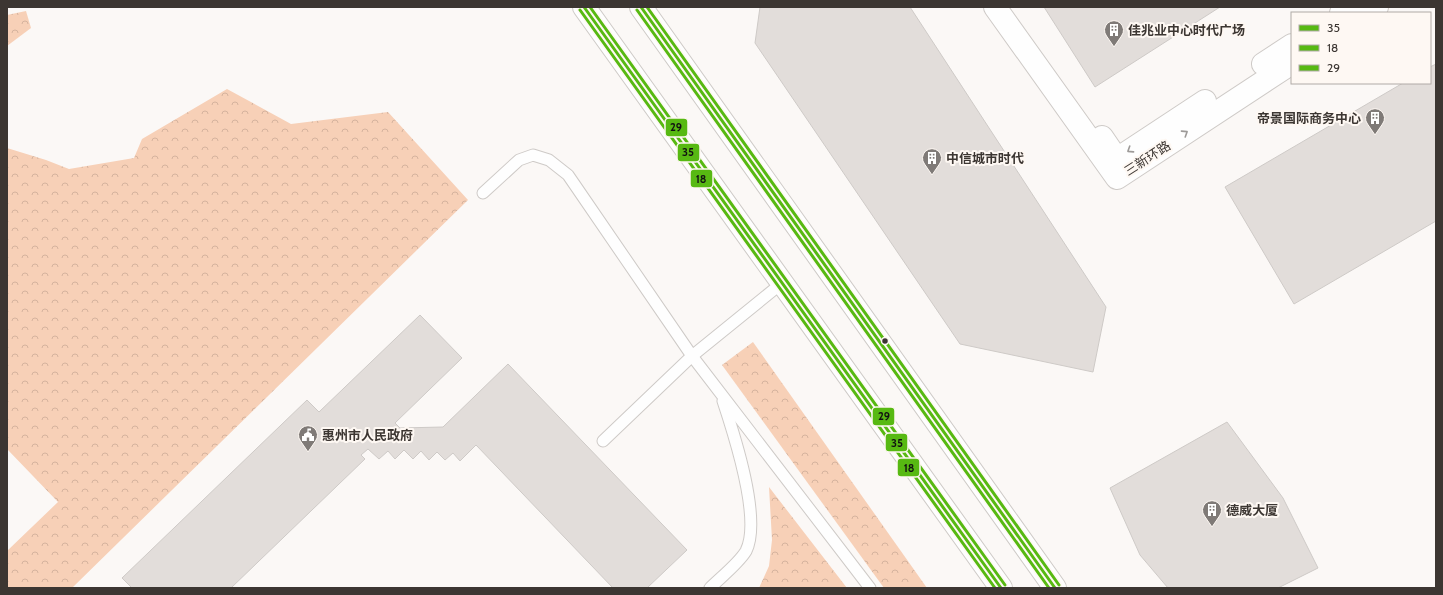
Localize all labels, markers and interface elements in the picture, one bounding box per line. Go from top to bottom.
legend [1291,12,1431,84]
building icon: 佳兆业中心时代广场 [1103,19,1125,47]
text: 35 [1327,20,1340,35]
place label: 佳兆业中心时代广场 [1128,22,1245,38]
text: 18 [1327,40,1338,55]
text: 29 [1327,60,1340,75]
building icon: 帝景国际商务中心 [1364,107,1386,135]
place label: 帝景国际商务中心 [1257,110,1361,126]
line badge: 29 [665,118,688,137]
text: 29 [670,120,682,134]
one-way arrow [1180,131,1187,138]
street label: 三新环路 [1121,137,1173,179]
line badge: 35 [677,143,700,162]
text: 35 [682,145,694,159]
one-way arrow [1127,146,1134,153]
building icon: 中信城市时代 [921,147,943,175]
place label: 中信城市时代 [946,150,1024,166]
line badge: 18 [690,169,713,188]
text: 18 [696,172,707,186]
unlabelled marker [880,336,890,346]
line badge: 29 [872,407,895,426]
text: 29 [878,409,890,423]
public building icon: 惠州市人民政府 [297,424,319,452]
place label: 惠州市人民政府 [322,427,413,443]
line badge: 35 [885,433,908,452]
text: 35 [891,436,903,450]
line badge: 18 [897,458,920,477]
text: 18 [904,461,915,475]
building icon: 德威大厦 [1201,499,1223,527]
place label: 德威大厦 [1226,502,1278,518]

